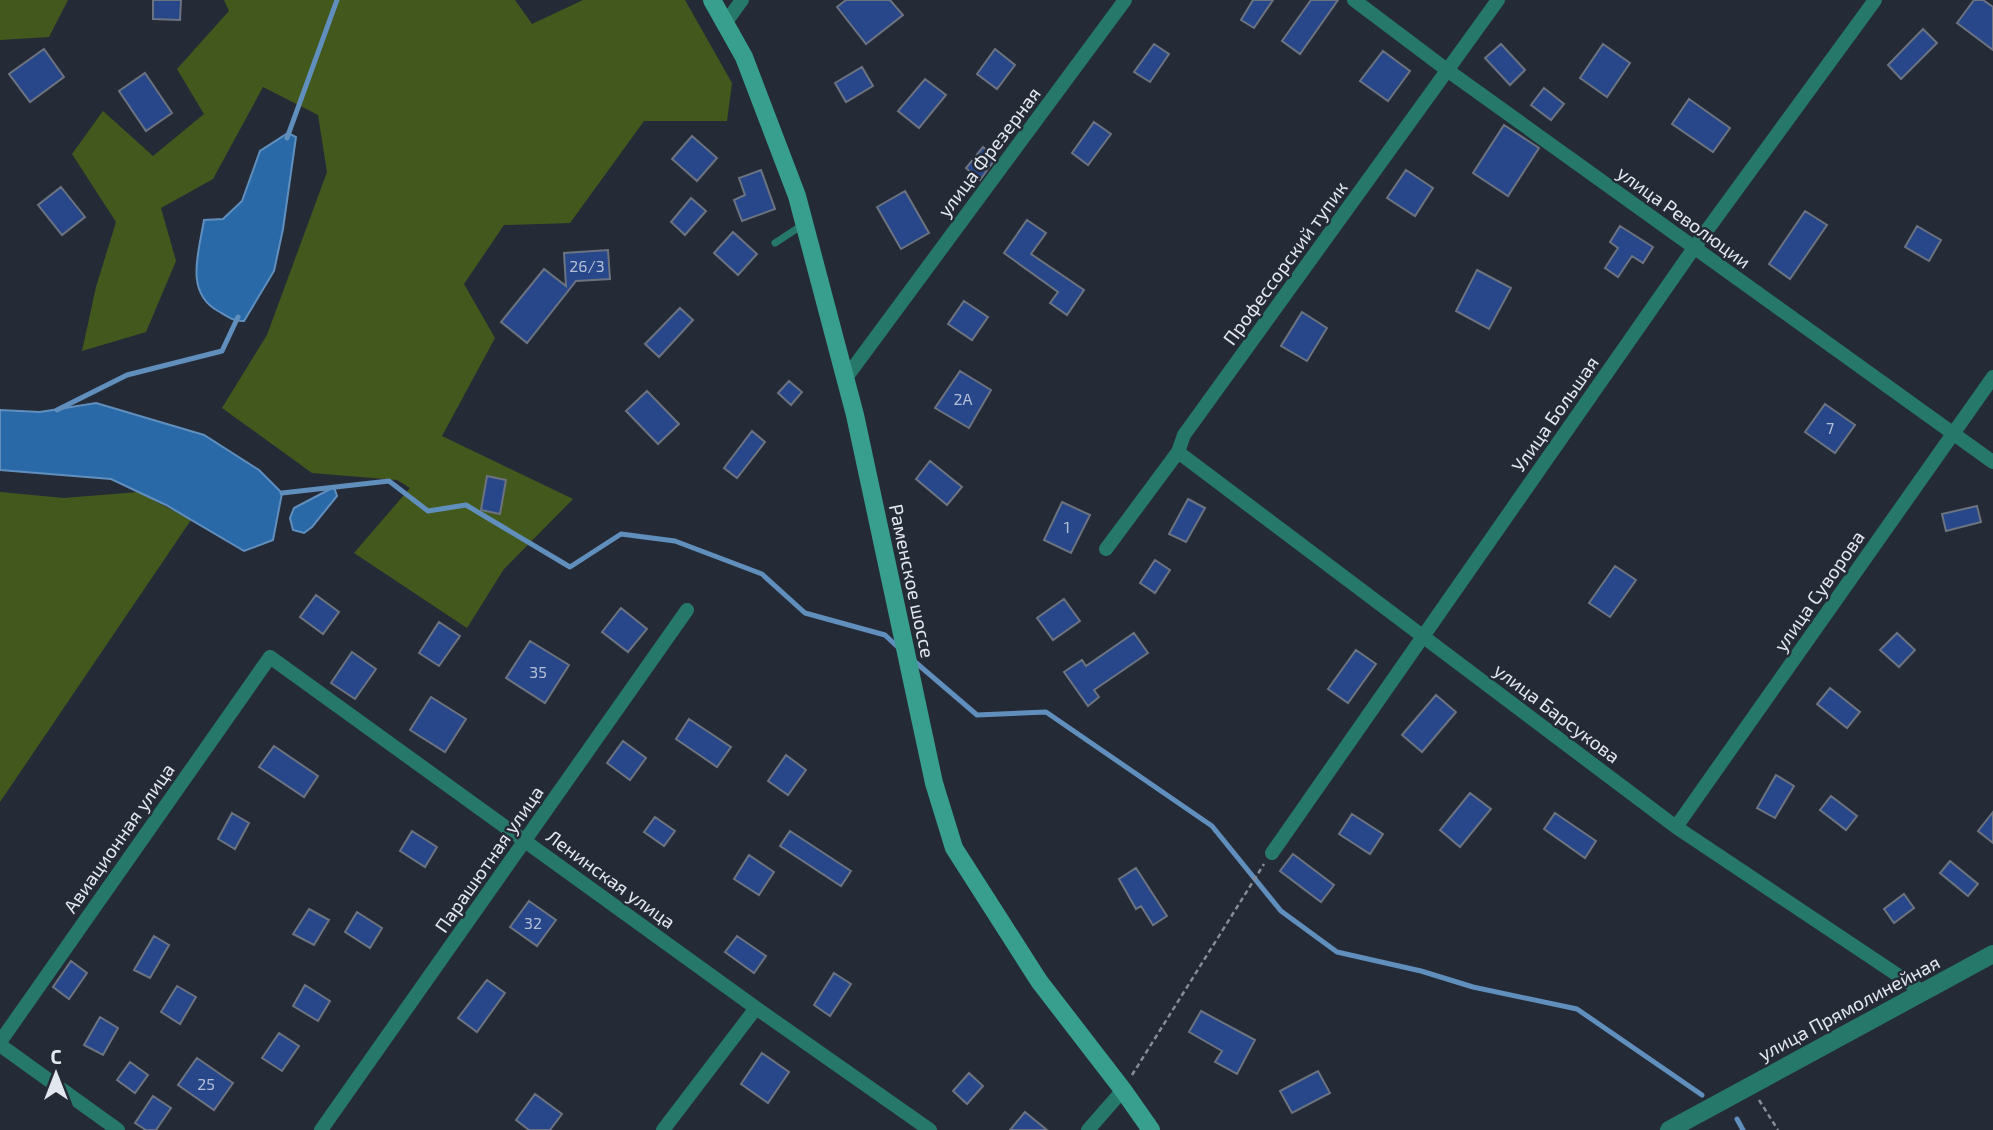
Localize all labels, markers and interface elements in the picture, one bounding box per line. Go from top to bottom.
street label: улица Фрезерная [932,82,1046,222]
street label: улица Революции [1613,160,1755,274]
street label: Профессорский тупик [1218,176,1352,350]
house number: 26/3 [569,256,605,275]
street label: Улица Большая [1506,351,1603,476]
house number: 2А [954,389,973,408]
house number: 7 [1826,418,1834,437]
street label: Раменское шоссе [885,502,940,660]
house number: 1 [1064,517,1070,536]
street label: улица Суворова [1768,526,1870,656]
street label: улица Барсукова [1489,658,1625,768]
house number: 35 [529,662,547,681]
street label: Авиационная улица [58,758,180,918]
street label: Парашютная улица [429,781,549,937]
street label: Ленинская улица [542,824,680,934]
house number: 32 [524,913,542,932]
street label: улица Прямолинейная [1754,950,1944,1066]
north arrow [21,1039,91,1109]
text: С [50,1045,62,1068]
house number: 25 [197,1074,215,1093]

